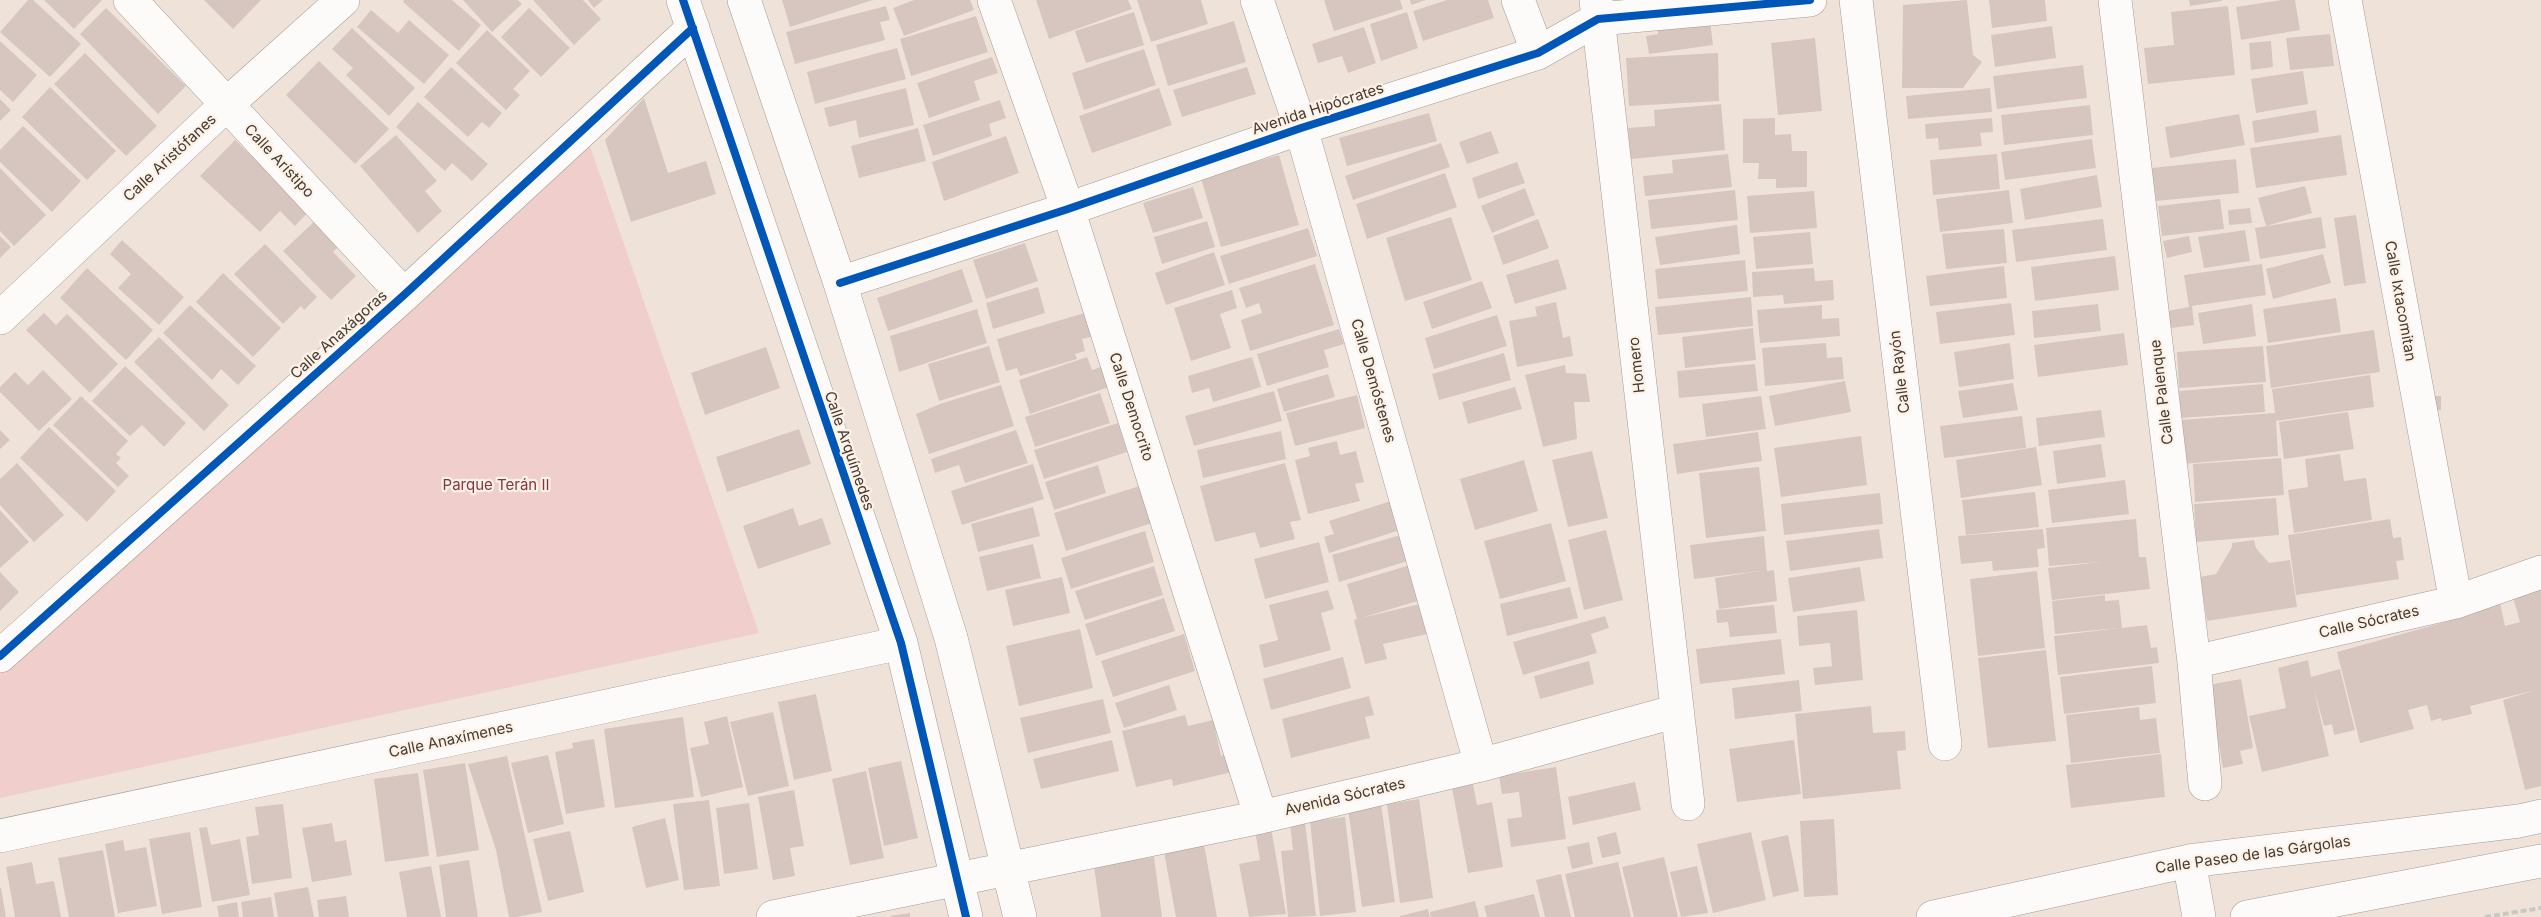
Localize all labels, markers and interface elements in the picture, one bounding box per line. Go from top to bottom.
street label: Avenida Hipócrates [1250,79,1386,139]
street label: Calle Aristófanes [120,110,220,206]
street label: Calle Arístipo [240,120,318,202]
street label: Calle Ixtacomitan [2381,239,2419,363]
street label: Calle Anaxágoras [287,287,391,383]
street label: Calle Demóstenes [1347,317,1399,445]
street label: Calle Rayón [1886,330,1914,414]
street label: Homero [1625,336,1649,394]
street label: Calle Palenque [2147,338,2177,446]
street label: Calle Democrito [1105,350,1157,464]
street label: Calle Arquímedes [820,389,878,513]
park label: Parque Terán II [443,476,549,494]
street label: Calle Sócrates [2317,602,2421,642]
street label: Calle Anaxímenes [387,718,515,762]
street label: Avenida Sócrates [1283,774,1407,820]
street label: Calle Paseo de las Gárgolas [2154,832,2352,878]

